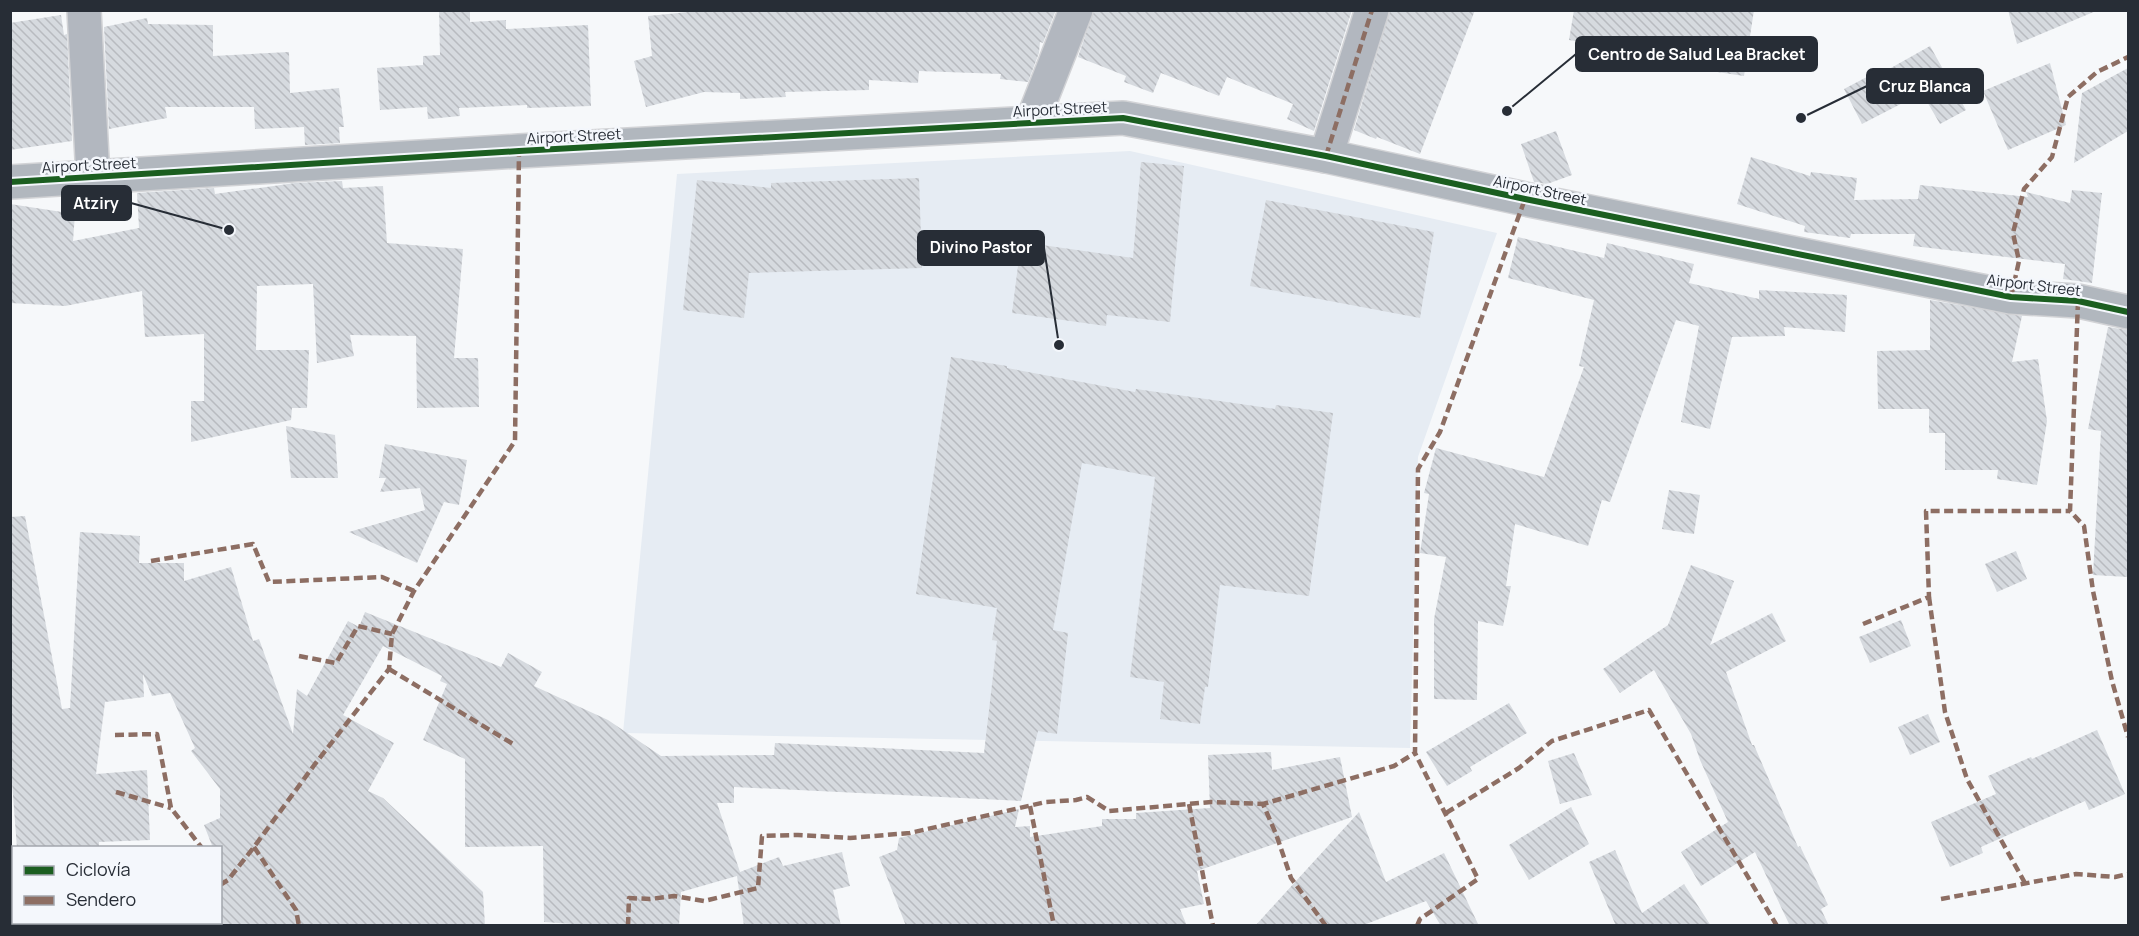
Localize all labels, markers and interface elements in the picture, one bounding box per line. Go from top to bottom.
callout: Centro de Salud Lea Bracket [1576,37,1817,71]
text: Centro de Salud Lea Bracket [1588,43,1806,65]
callout: Cruz Blanca [1867,69,1983,103]
text: Cruz Blanca [1879,75,1971,97]
street label: Airport Street [1012,96,1108,122]
street label: Airport Street [526,123,622,149]
street label: Airport Street [41,152,137,178]
street label: Airport Street [1492,170,1588,210]
callout: Atziry [62,186,131,220]
text: Atziry [73,192,119,214]
callout: Divino Pastor [918,231,1044,265]
text: Divino Pastor [930,236,1032,258]
street label: Airport Street [1986,269,2082,301]
legend [12,846,222,924]
text: Ciclovía [66,857,131,881]
text: Sendero [66,887,136,911]

